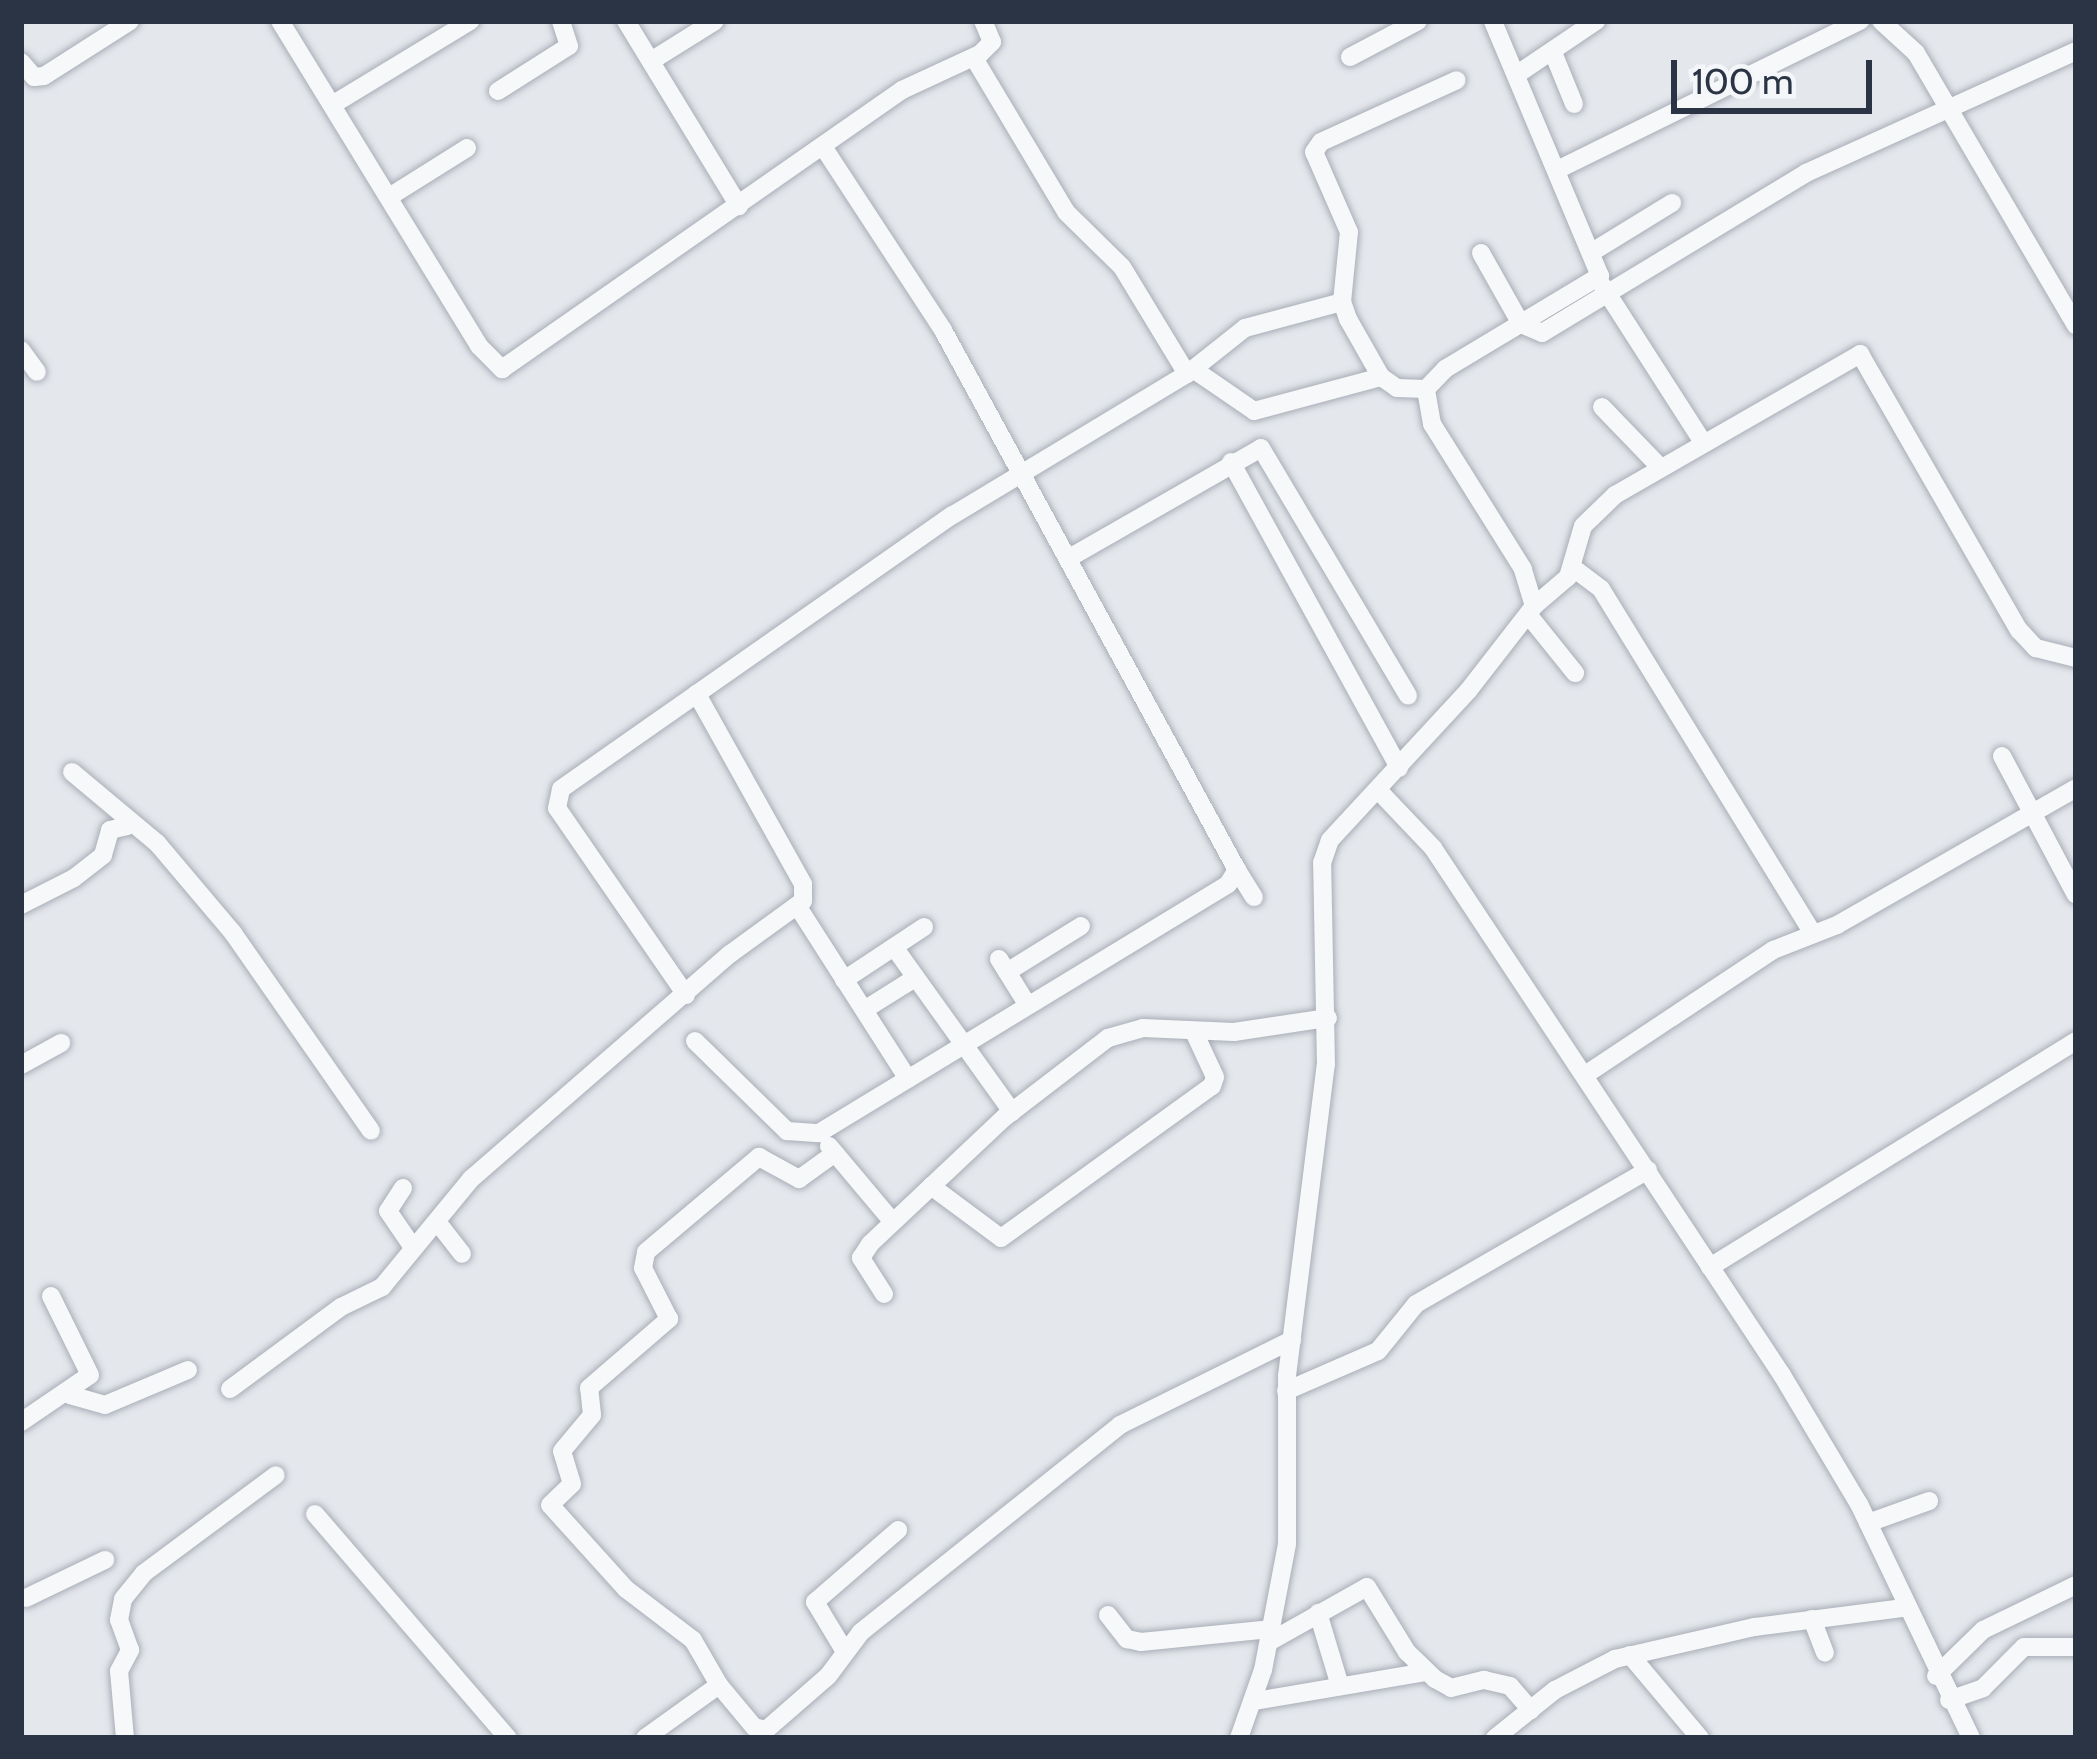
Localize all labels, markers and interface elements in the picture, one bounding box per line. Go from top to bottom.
scale bar [1677,36,1878,110]
text: 100 m [1692,59,1794,103]

